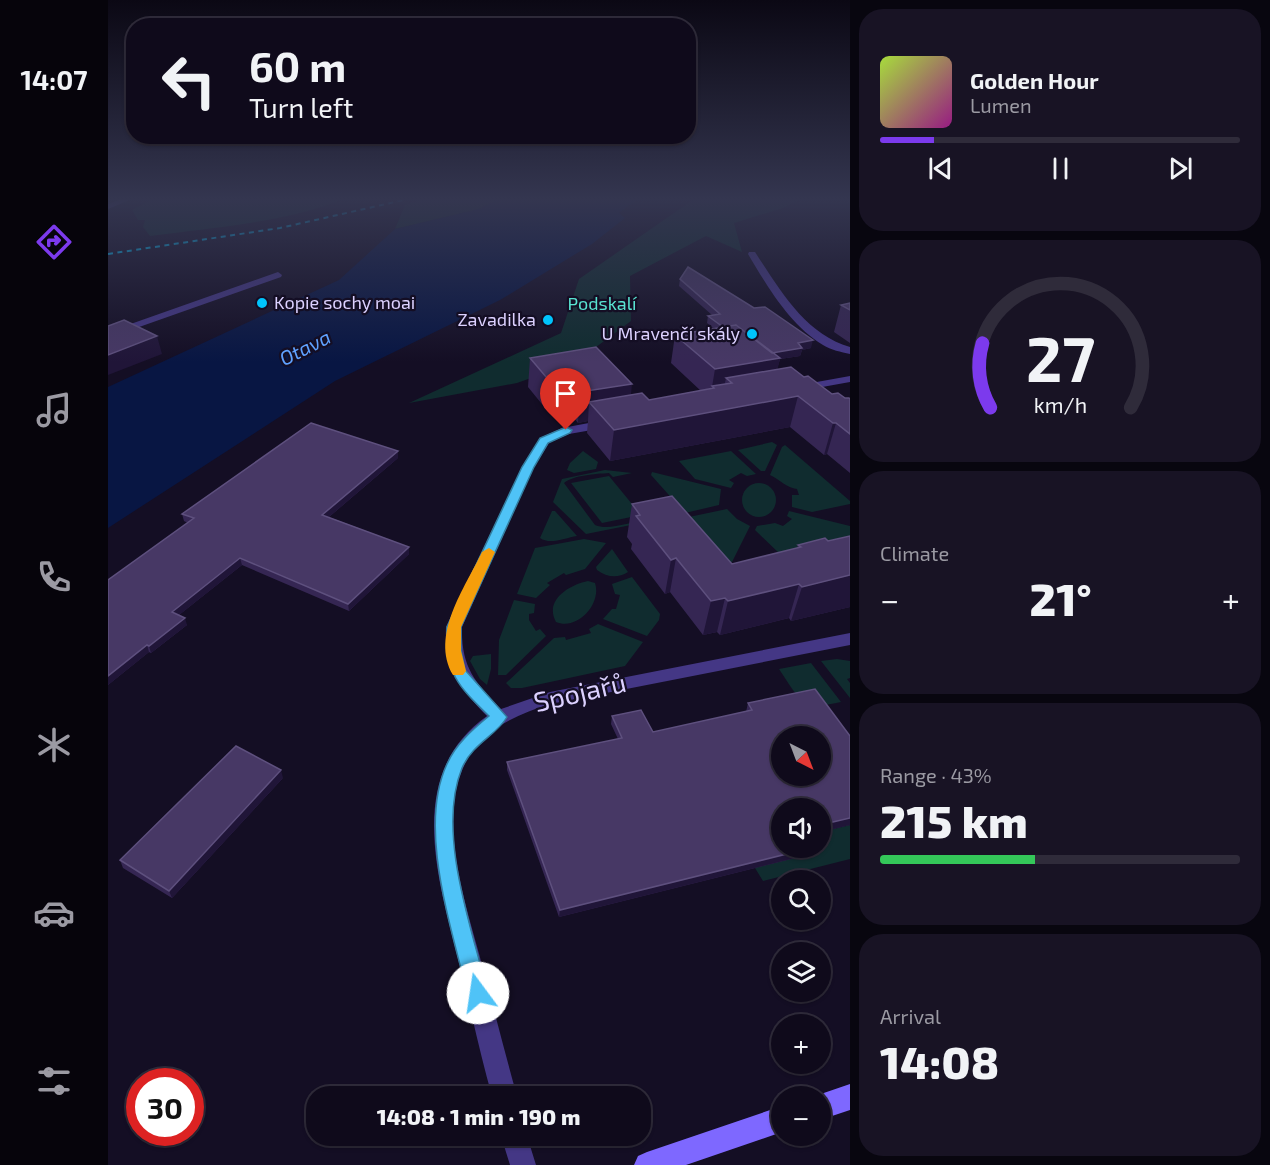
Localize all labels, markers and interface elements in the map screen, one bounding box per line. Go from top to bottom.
text: 60 m [249,40,346,90]
icon: left [150,42,228,120]
text: 14:07 [20,63,88,95]
text: Golden Hour [970,67,1099,93]
text: Turn left [249,91,353,123]
text: Lumen [970,93,1032,117]
icon: previous [924,152,957,185]
icon: pause [1044,152,1077,185]
icon: next [1164,152,1197,185]
icon: directions [33,221,75,263]
place label: Kopie sochy moai [274,291,415,313]
park label: Podskalí [567,292,637,314]
marker: Kopie sochy moai [255,296,269,310]
place label: Zavadilka [457,308,536,330]
marker: Zavadilka [541,313,555,327]
text: 27 [1025,320,1095,395]
place label: U Mravenčí skály [602,322,740,344]
water label: Otava [275,324,334,370]
marker: U Mravenčí skály [745,327,759,341]
pin [540,368,591,430]
icon: arrive [549,377,582,410]
icon: music [33,389,75,431]
text: km/h [1033,393,1087,418]
text: Climate [880,541,949,565]
icon: phone [33,556,75,598]
text: 21° [1030,571,1092,625]
text: − [880,579,899,619]
text: + [1222,579,1240,619]
street label: Spojařů [530,665,629,718]
icon: climate [33,724,75,766]
north arrow [771,726,831,786]
map controls [771,726,831,1146]
text: Range · 43% [880,763,992,787]
text: 215 km [880,793,1028,847]
button: sound [771,798,831,858]
button: search [771,870,831,930]
icon: car [33,892,75,934]
button: layers [771,942,831,1002]
position arrow [446,961,510,1025]
text: Arrival [880,1004,941,1028]
button: + [771,1014,831,1074]
text: 14:08 [880,1034,999,1088]
icon: filters [33,1060,75,1102]
speed limit sign: 30 [126,1068,204,1146]
button: − [771,1086,831,1146]
text: 14:08 · 1 min · 190 m [377,1103,580,1129]

